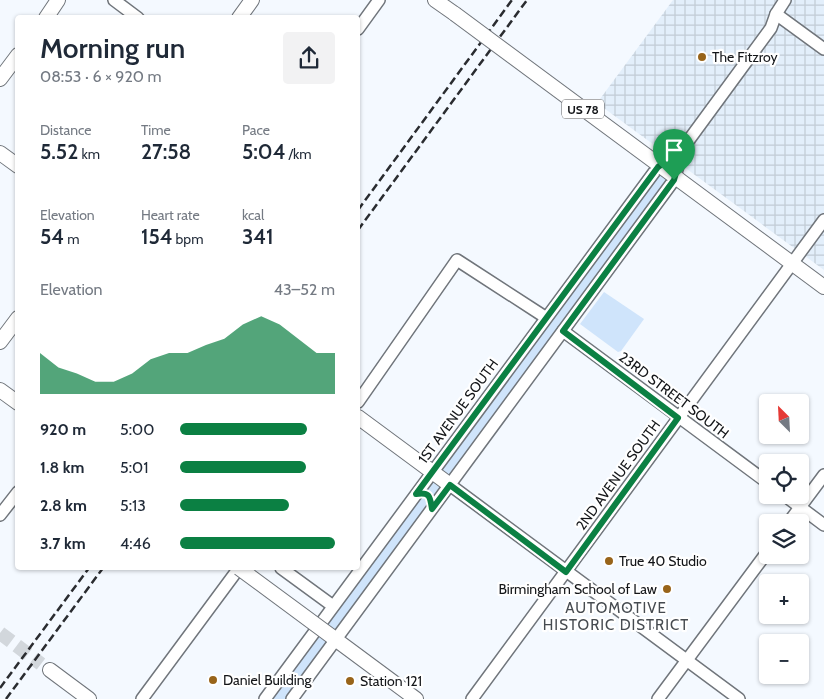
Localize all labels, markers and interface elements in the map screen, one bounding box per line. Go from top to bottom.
text: Morning run [40,31,185,65]
button: share [283,32,335,84]
place label: The Fitzroy [712,48,778,66]
marker: The Fitzroy [696,51,708,63]
text: 08:53 · 6 × 920 m [40,67,162,86]
road number: US 78 [562,100,604,118]
text: Distance [40,121,92,139]
text: Time [141,121,171,139]
text: Pace [242,121,270,139]
pin [653,129,695,180]
icon: arrive [660,136,688,164]
text: 5.52 [40,139,78,164]
text: 27:58 [141,139,191,164]
text: 5:04 [242,139,285,164]
text: km [78,145,100,163]
text: /km [285,145,312,163]
text: Elevation [40,206,95,224]
text: Heart rate [141,206,200,224]
text: kcal [242,206,264,224]
text: 54 [40,224,64,249]
text: 154 [141,224,172,249]
text: 341 [242,224,273,249]
text: m [64,230,79,248]
text: bpm [172,230,203,248]
text: Elevation [40,280,103,299]
text: 43–52 m [274,280,335,299]
street label: 23RD STREET SOUTH [615,348,733,442]
street label: 1ST AVENUE SOUTH [414,355,502,467]
north arrow [759,394,809,444]
map controls [759,394,809,684]
street label: 2ND AVENUE SOUTH [572,416,664,534]
text: 920 m [40,420,86,439]
text: 5:00 [120,420,154,439]
button: locate [759,454,809,504]
text: 1.8 km [40,458,84,477]
text: 5:01 [120,458,148,477]
text: 2.8 km [40,496,87,515]
text: 5:13 [120,496,146,515]
button: layers [759,514,809,564]
text: 3.7 km [40,534,86,553]
text: 4:46 [120,534,151,553]
place label: True 40 Studio [619,552,707,570]
marker: True 40 Studio [603,555,615,567]
button: + [759,574,809,624]
place label: Birmingham School of Law [498,580,657,598]
marker: Birmingham School of Law [661,583,673,595]
district label: AUTOMOTIVE HISTORIC DISTRICT [543,599,689,634]
button: − [759,634,809,684]
place label: Daniel Building [223,671,313,689]
place label: Station 121 [360,672,422,690]
marker: Daniel Building [207,674,219,686]
marker: Station 121 [344,675,356,687]

